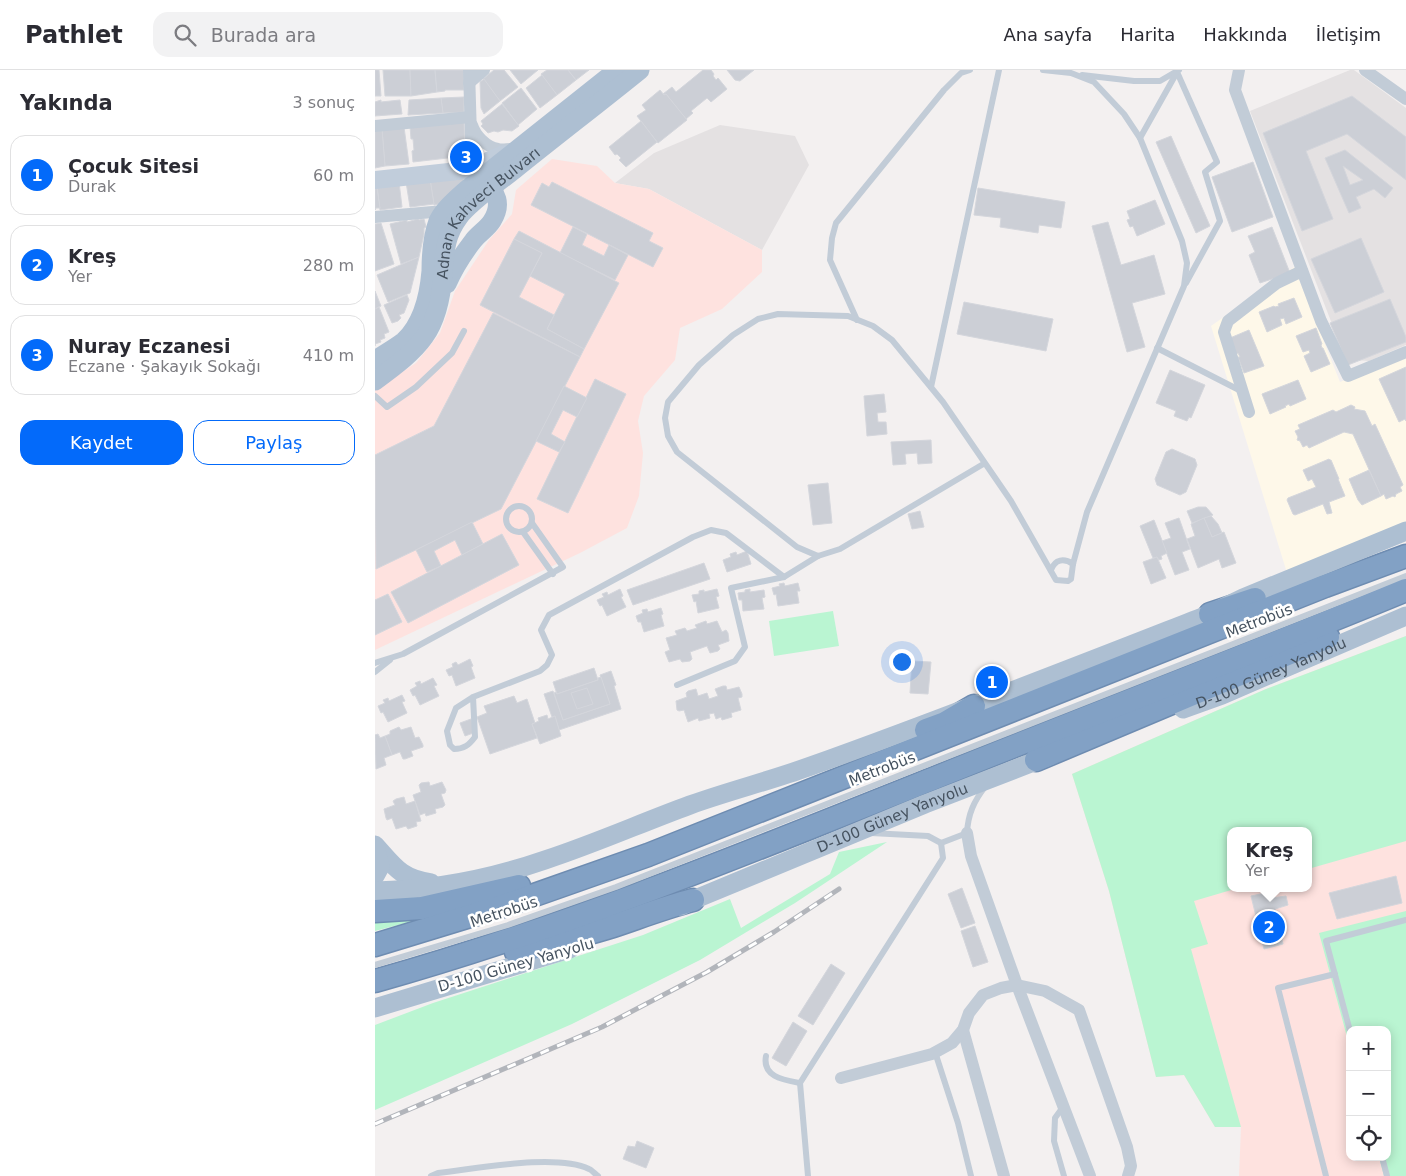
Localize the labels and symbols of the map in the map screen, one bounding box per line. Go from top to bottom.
pin: 3 [450,138,482,176]
street label: Adnan Kahveci Bulvarı [434,144,544,280]
street label: Metrobüs [1223,600,1295,642]
street label: D-100 Güney Yanyolu [1193,634,1349,713]
your location [889,649,915,675]
pin: 1 [976,663,1008,701]
street label: Metrobüs [846,748,918,790]
street label: D-100 Güney Yanyolu [814,779,970,857]
street label: Metrobüs [468,893,540,931]
pin: 2 [1253,908,1285,946]
street label: D-100 Güney Yanyolu [436,934,596,996]

